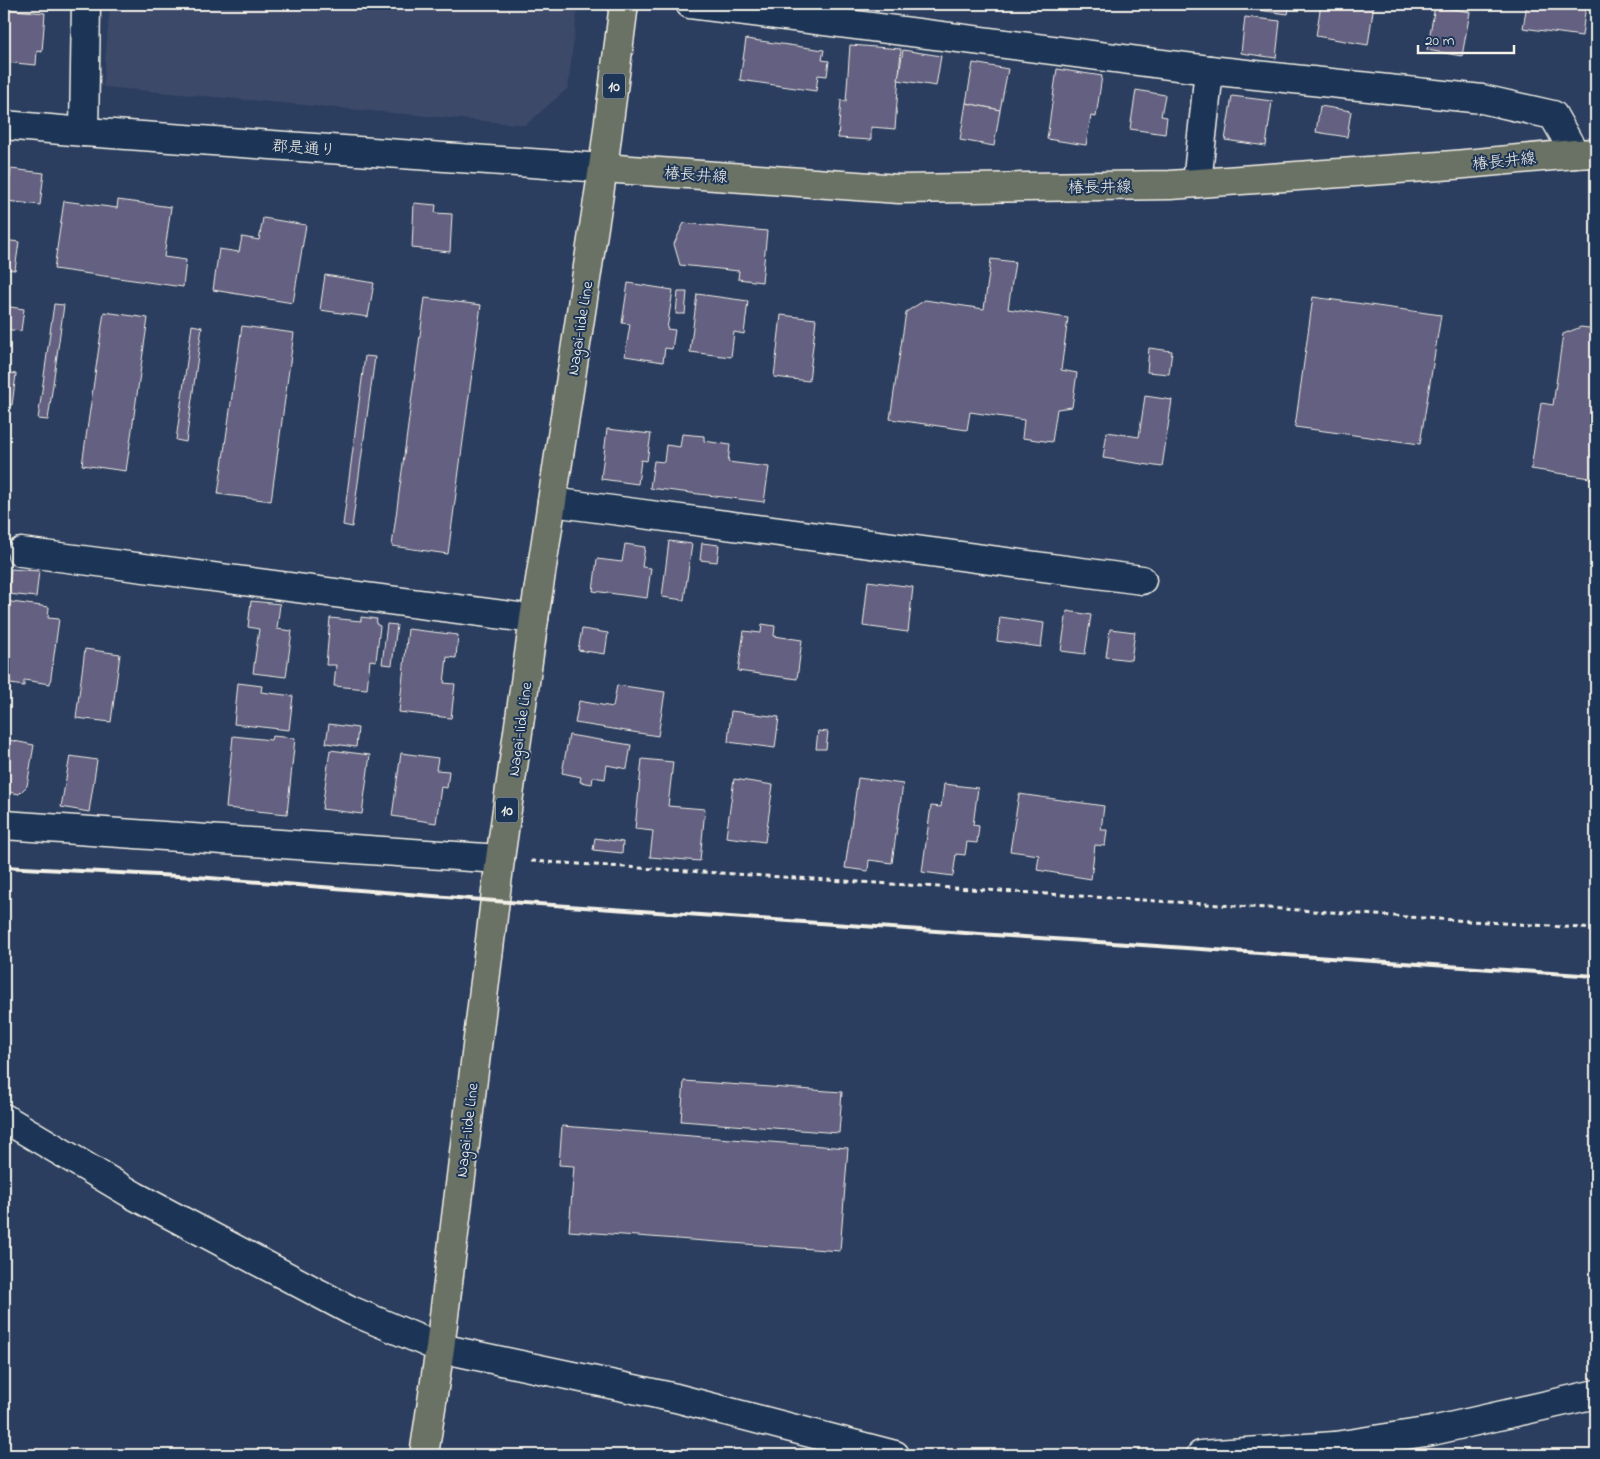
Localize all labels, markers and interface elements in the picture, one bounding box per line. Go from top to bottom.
scale bar [1418,22,1514,54]
text: 20 m [1425,30,1455,52]
road number: 10 [603,74,625,98]
street label: 郡是通り [271,135,337,163]
street label: 椿長井線 [1471,147,1537,177]
street label: 椿長井線 [663,162,729,190]
street label: 椿長井線 [1068,175,1132,201]
street label: Nagai-Iide Line [562,279,600,377]
street label: Nagai-Iide Line [502,680,540,778]
road number: 10 [496,798,518,822]
street label: Nagai-Iide Line [450,1081,486,1179]

